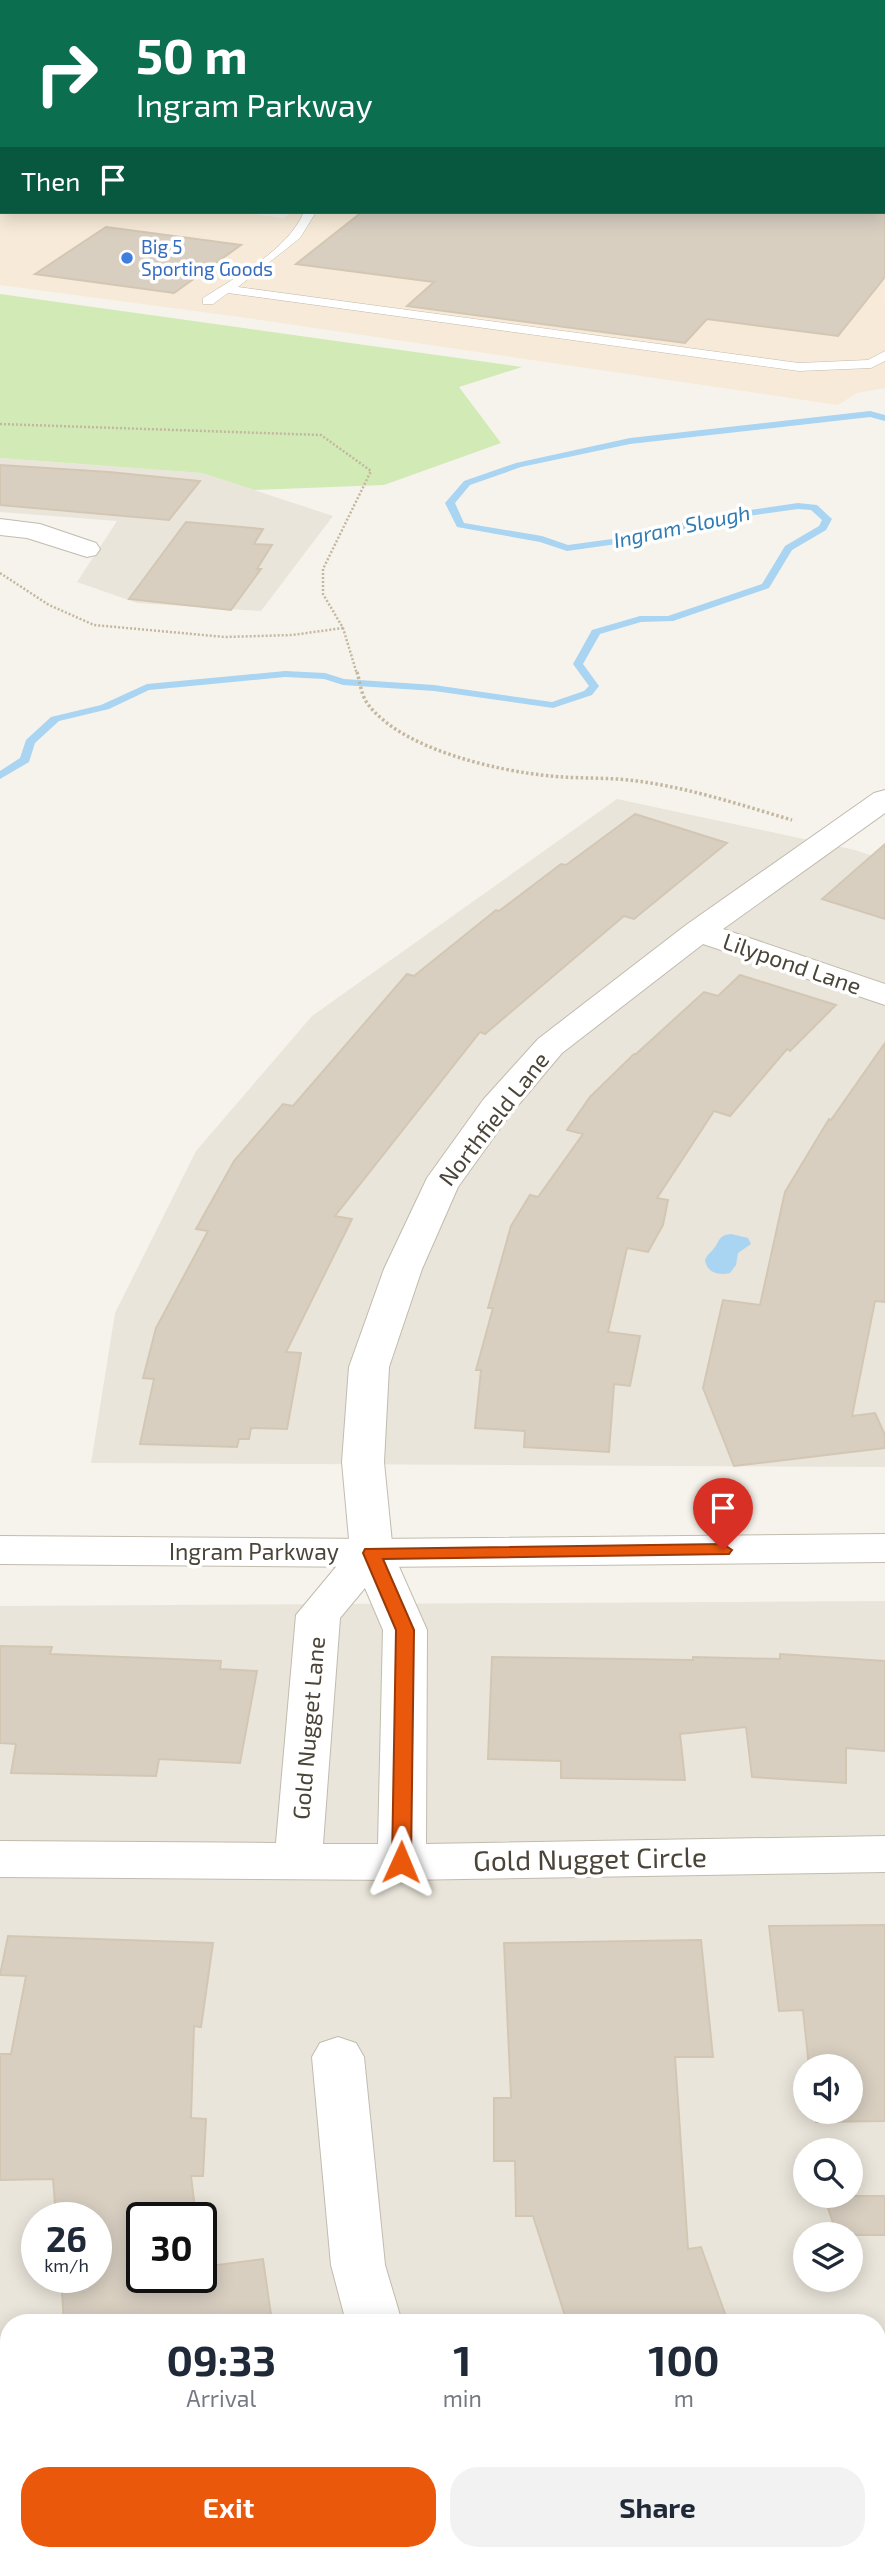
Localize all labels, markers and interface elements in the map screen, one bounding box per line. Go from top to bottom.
text: 50 m [136,25,248,84]
icon: right [21,28,112,119]
text: Ingram Parkway [136,85,373,123]
icon: arrive [94,161,132,199]
text: Then [21,165,80,196]
place label: Big 5 Sporting Goods [141,235,273,280]
marker: Big 5 Sporting Goods [119,250,135,266]
water label: Ingram Slough [611,499,752,552]
street label: Lilypond Lane [720,926,865,1000]
street label: Northfield Lane [432,1046,554,1191]
pin [693,1478,753,1550]
icon: arrive [704,1489,742,1527]
street label: Ingram Parkway [169,1537,339,1565]
street label: Gold Nugget Lane [286,1635,330,1821]
position arrow [364,1825,438,1899]
street label: Gold Nugget Circle [473,1839,707,1877]
map controls [793,2054,863,2292]
button: sound [793,2054,863,2124]
button: search [793,2138,863,2208]
speed limit sign: 30 [126,2202,217,2293]
text: 26 [46,2217,87,2259]
button: layers [793,2222,863,2292]
text: km/h [44,2254,89,2276]
text: 09:33 [166,2334,276,2384]
text: 1 [453,2334,471,2384]
text: 100 [648,2334,720,2384]
text: Arrival [186,2384,256,2412]
text: min [443,2384,482,2412]
text: m [674,2384,694,2412]
button: Exit [21,2467,436,2547]
button: Share [450,2467,865,2547]

